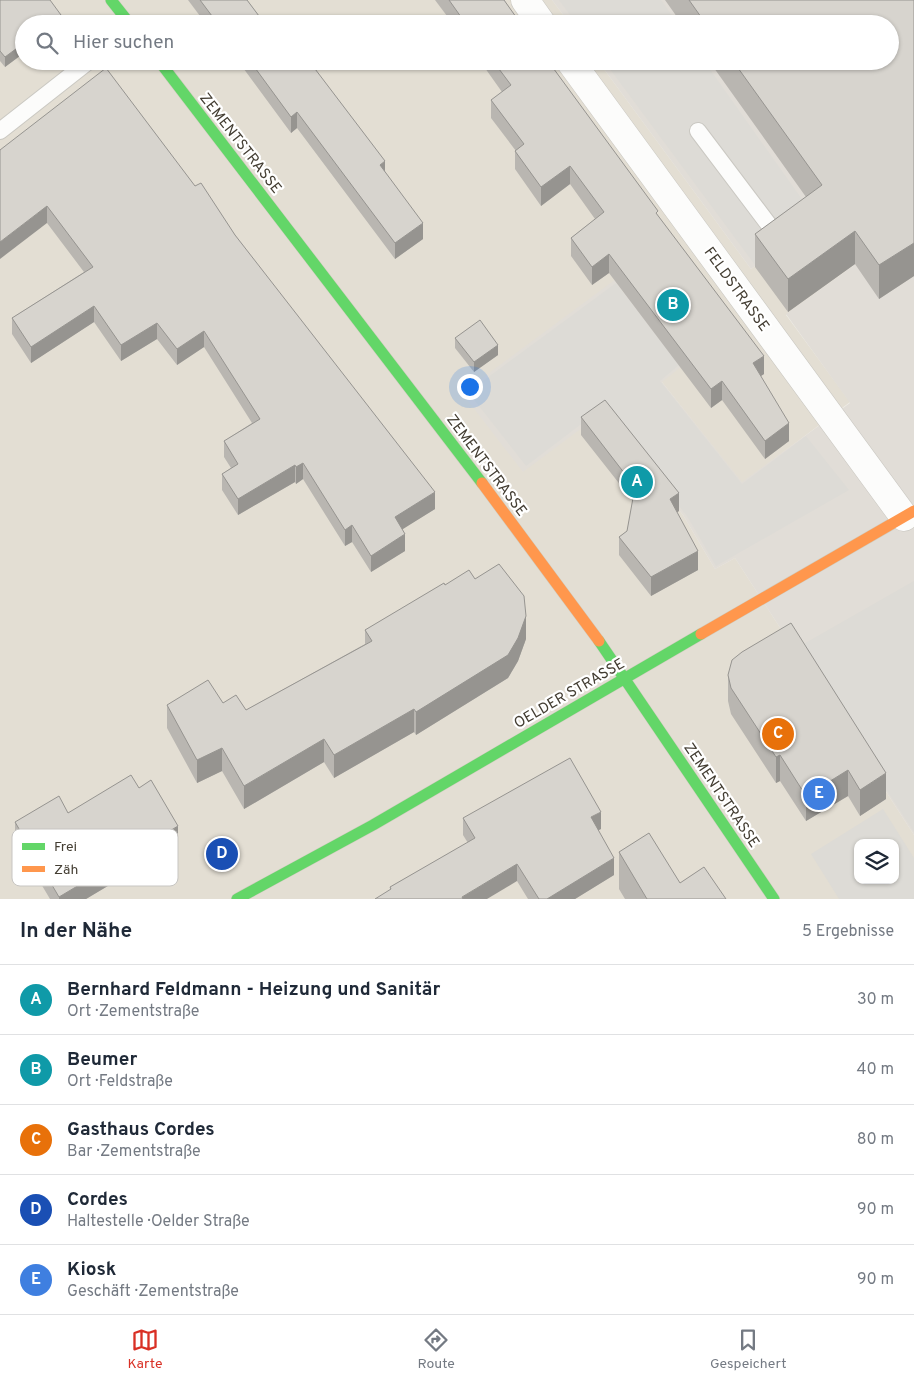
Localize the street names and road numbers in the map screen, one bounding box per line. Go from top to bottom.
street label: ZEMENTSTRASSE [195,90,285,198]
street label: FELDSTRASSE [699,244,773,336]
street label: ZEMENTSTRASSE [441,411,530,521]
street label: OELDER STRASSE [511,655,628,734]
street label: ZEMENTSTRASSE [679,740,763,852]

